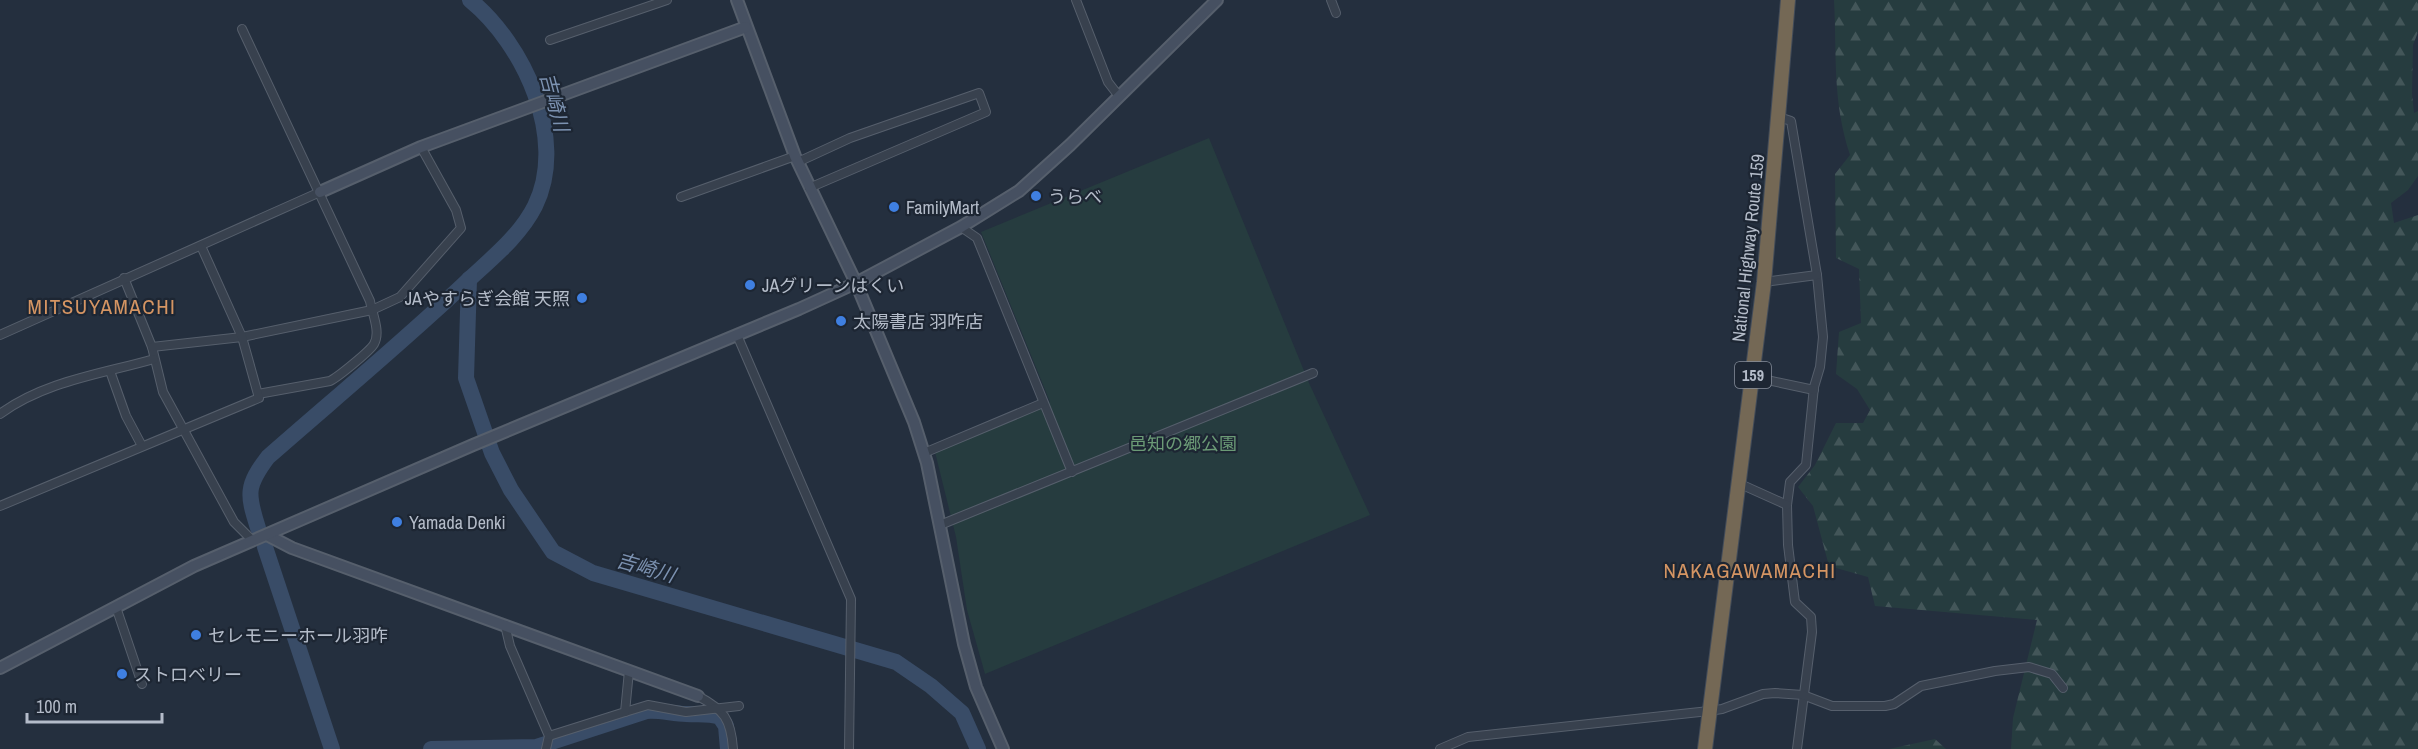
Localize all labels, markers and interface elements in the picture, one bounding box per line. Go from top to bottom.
water label: 吉崎川 [534,70,576,136]
street label: National Highway Route 159 [1726,153,1770,343]
place label: うらべ [1048,184,1102,209]
marker: うらべ [1029,189,1043,203]
place label: FamilyMart [906,195,979,220]
marker: FamilyMart [887,200,901,214]
place label: JAグリーンはくい [762,273,904,298]
marker: JAグリーンはくい [743,278,757,292]
place label: JAやすらぎ会館 天照 [405,286,570,311]
marker: JAやすらぎ会館 天照 [575,291,589,305]
district label: MITSUYAMACHI [28,292,176,321]
place label: 太陽書店 羽咋店 [853,309,983,334]
marker: 太陽書店 羽咋店 [834,314,848,328]
road number: 159 [1735,362,1771,388]
park label: 邑知の郷公園 [1129,431,1237,456]
place label: Yamada Denki [409,510,506,535]
marker: Yamada Denki [390,515,404,529]
water label: 吉崎川 [613,546,680,589]
district label: NAKAGAWAMACHI [1663,556,1837,585]
place label: セレモニーホール羽咋 [208,623,388,648]
marker: セレモニーホール羽咋 [189,628,203,642]
place label: ストロベリー [134,662,242,687]
marker: ストロベリー [115,667,129,681]
scale bar [27,686,162,724]
text: 100 m [36,694,77,719]

